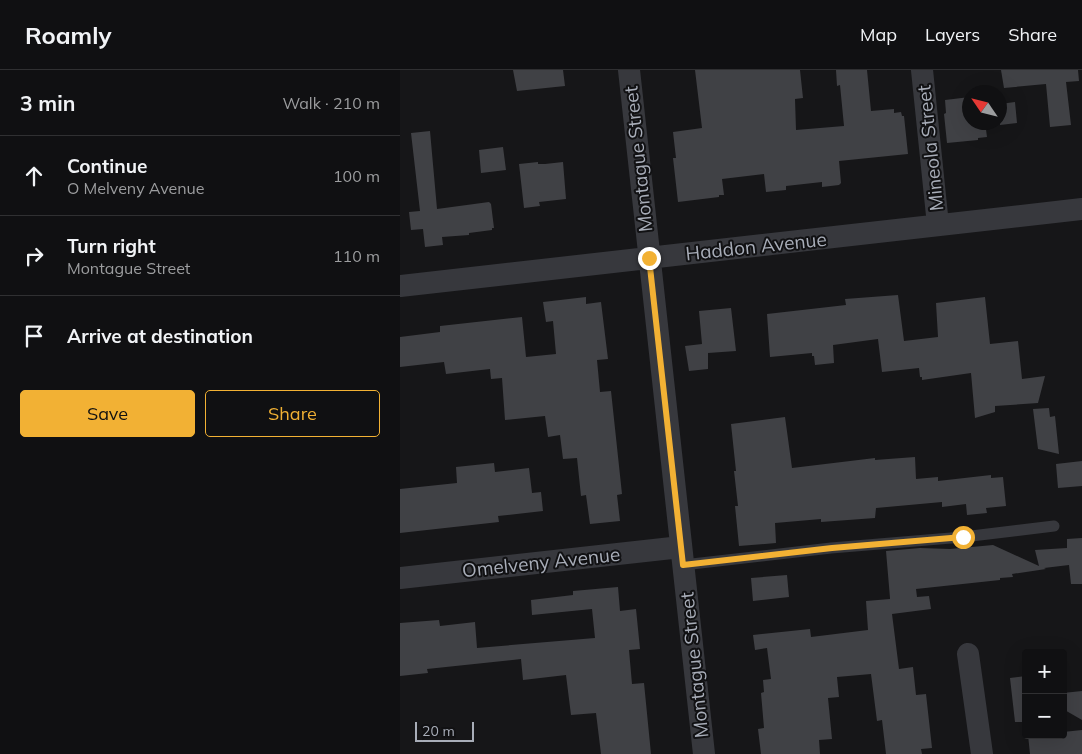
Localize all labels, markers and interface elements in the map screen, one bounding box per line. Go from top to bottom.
text: Roamly [25,20,112,50]
text: Map [860,23,897,46]
text: Layers [925,23,980,46]
text: Share [1008,23,1057,46]
street label: Mineola Street [911,83,949,212]
street label: Montague Street [618,85,658,233]
north arrow [962,85,1007,130]
text: 3 min [20,90,75,116]
text: Walk · 210 m [282,93,380,113]
text: Continue [67,154,147,178]
icon: ahead [20,162,48,190]
text: 100 m [333,166,380,186]
text: O Melveny Avenue [67,178,205,198]
street label: Haddon Avenue [684,227,828,265]
text: Turn right [67,234,156,258]
icon: right [20,242,48,270]
text: 110 m [333,246,380,266]
route end [638,247,661,270]
text: Montague Street [67,258,190,278]
icon: arrive [20,322,48,350]
text: Arrive at destination [67,324,253,348]
button: Save [20,390,195,437]
button: Share [205,390,380,437]
route start [952,526,975,549]
street label: Omelveny Avenue [461,542,621,582]
street label: Montague Street [674,591,714,739]
map controls [1022,649,1067,739]
button: + [1022,649,1067,694]
button: − [1022,694,1067,739]
scale bar [415,719,474,742]
text: 20 m [422,722,455,740]

